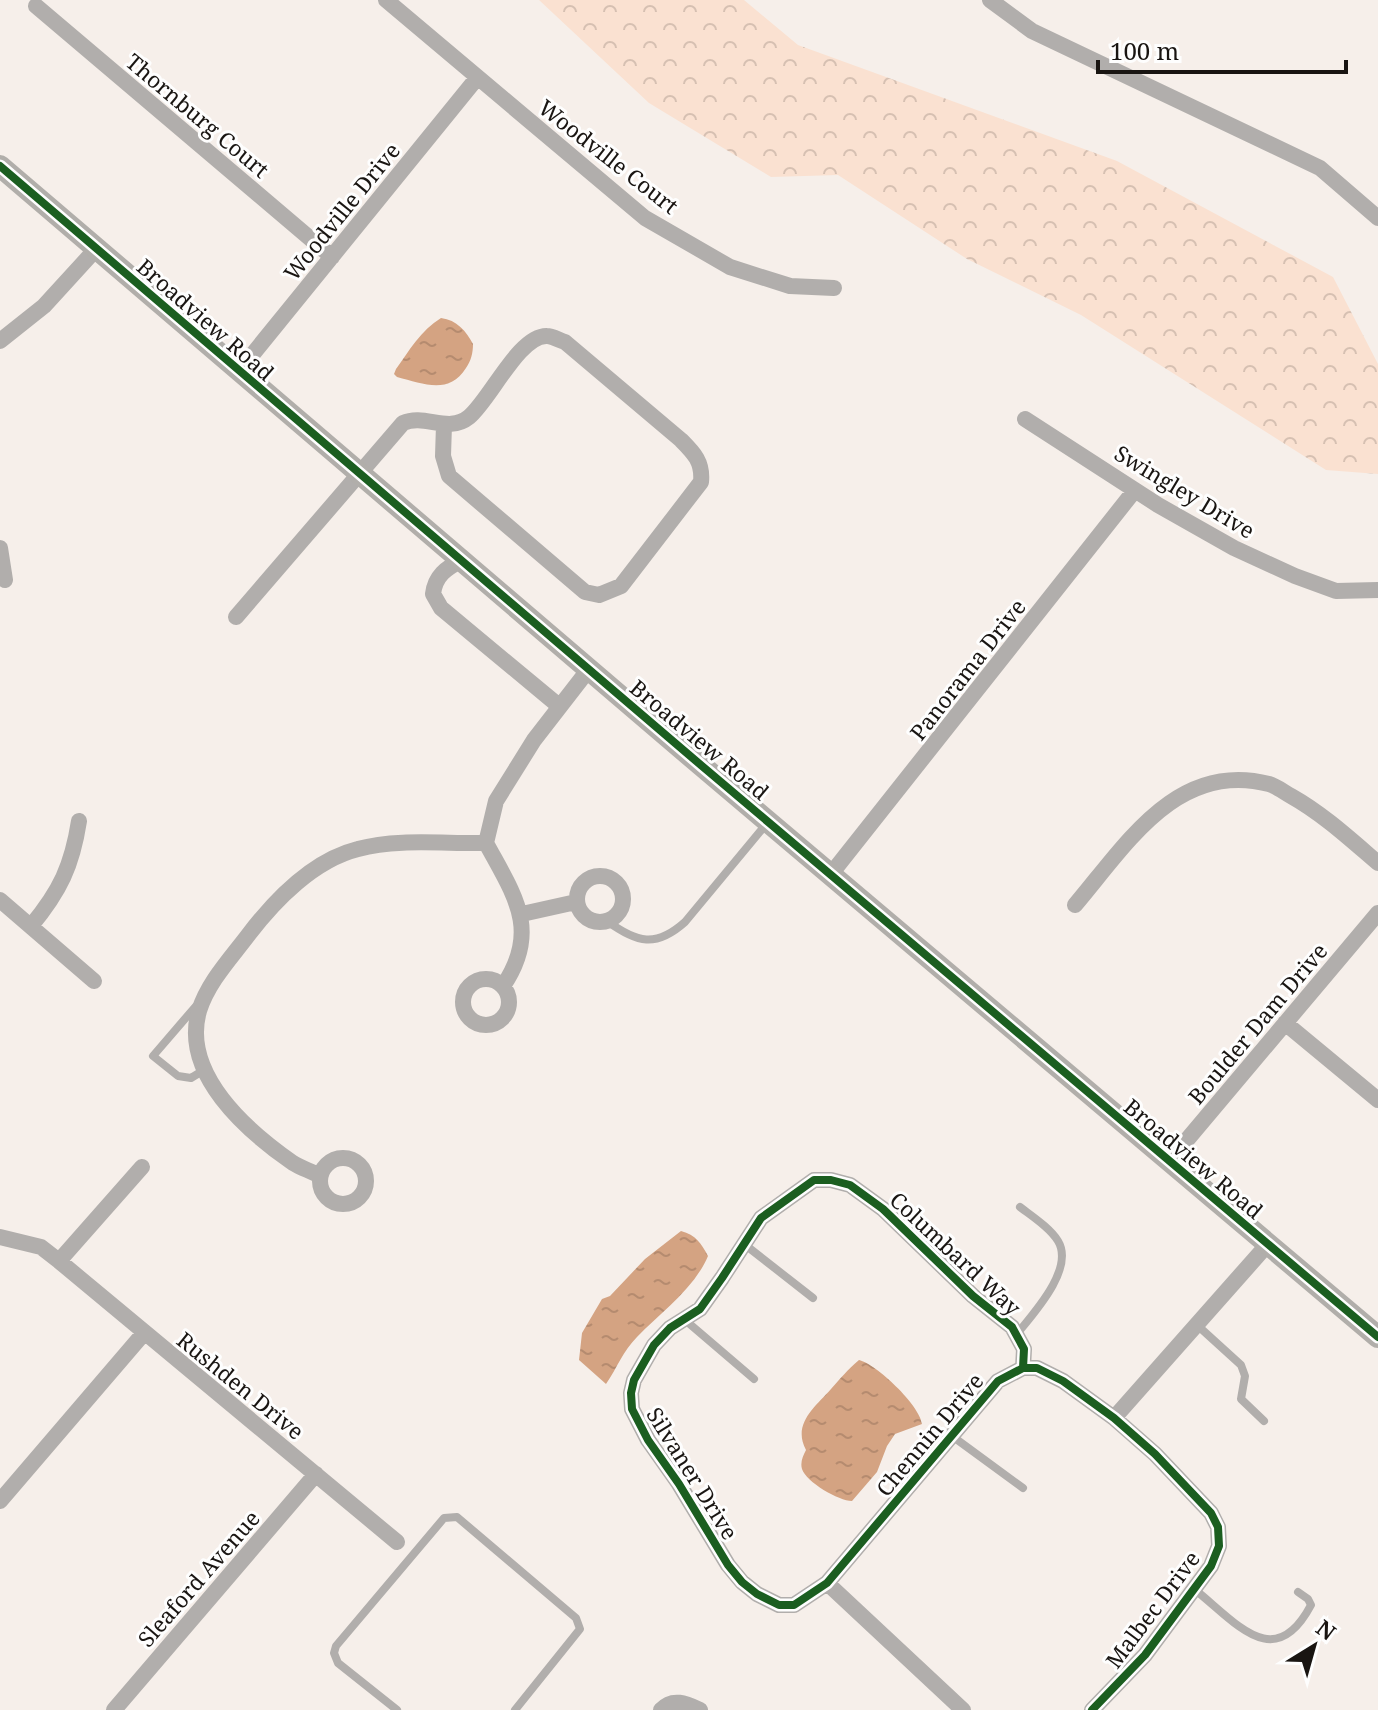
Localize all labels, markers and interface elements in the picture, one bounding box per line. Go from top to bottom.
scale bar [1098,24,1346,74]
text: 100 m [1110,34,1179,67]
street label: Thornburg Court [120,46,276,184]
street label: Woodville Court [533,92,685,220]
street label: Woodville Drive [276,136,406,286]
street label: Broadview Road [131,251,281,387]
street label: Swingley Drive [1109,437,1261,545]
street label: Panorama Drive [902,592,1032,746]
street label: Broadview Road [624,672,776,806]
street label: Boulder Dam Drive [1181,936,1333,1110]
street label: Broadview Road [1118,1091,1270,1225]
street label: Columbard Way [884,1184,1028,1322]
street label: Rushden Drive [171,1324,311,1446]
street label: Chennin Drive [869,1366,989,1502]
street label: Silvaner Drive [640,1401,746,1545]
street label: Sleaford Avenue [130,1503,266,1653]
street label: Malbec Drive [1098,1544,1206,1674]
north arrow [1274,1606,1354,1686]
text: N [1311,1612,1343,1646]

